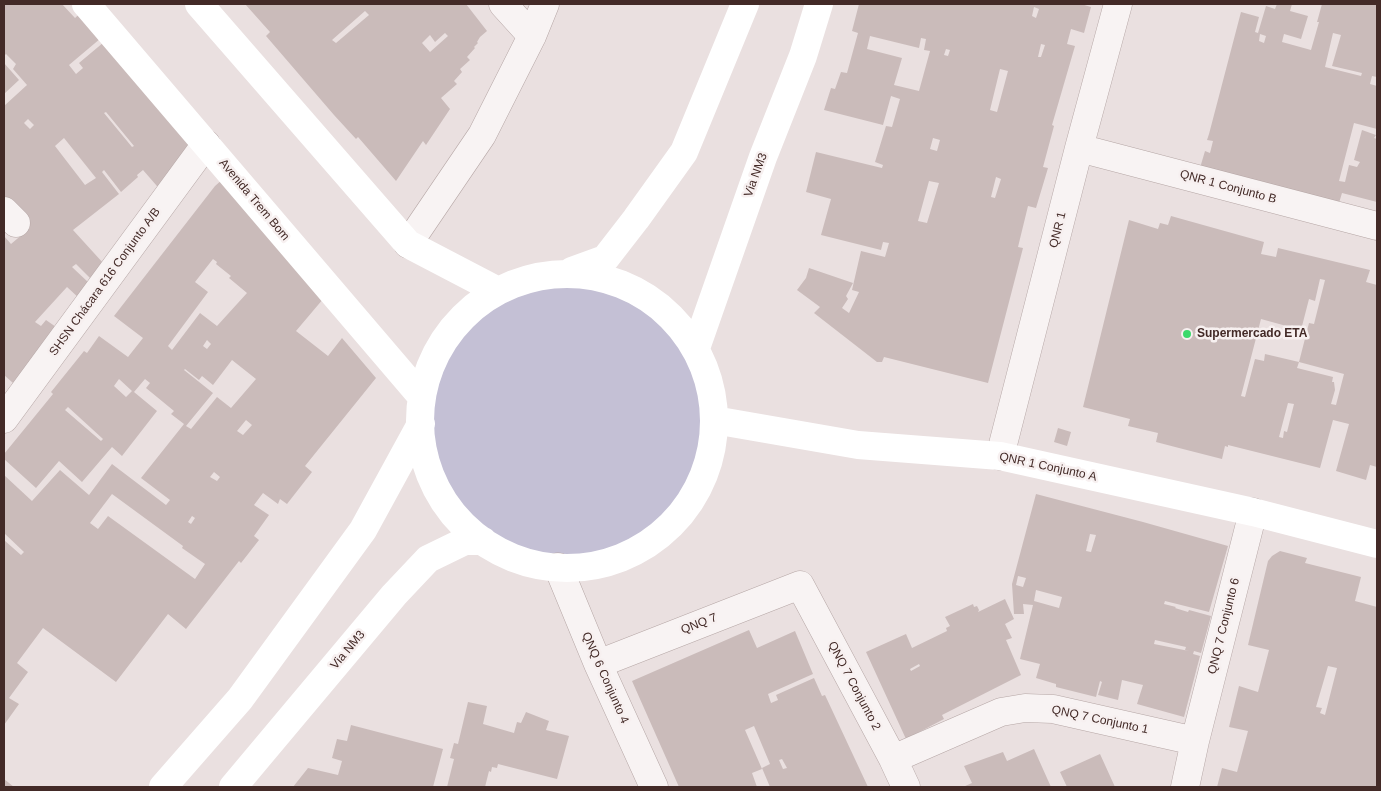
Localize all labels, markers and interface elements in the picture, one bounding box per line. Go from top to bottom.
street label: Via NM3 [741,151,771,199]
street label: Avenida Trem Bom [216,156,292,244]
street label: QNR 1 Conjunto B [1178,167,1278,207]
street label: SHSN Chácara 616 Conjunto A/B [46,205,164,359]
street label: QNR 1 [1047,210,1069,250]
place label: Supermercado ETA [1197,327,1307,341]
marker: Supermercado ETA [1181,328,1193,340]
street label: QNR 1 Conjunto A [998,450,1098,484]
street label: QNQ 7 Conjunto 6 [1205,576,1243,676]
street label: QNQ 7 [679,611,719,637]
street label: Via NM3 [328,628,368,672]
street label: QNQ 6 Conjunto 4 [578,630,632,726]
street label: QNQ 7 Conjunto 2 [824,639,884,733]
street label: QNQ 7 Conjunto 1 [1050,703,1150,737]

